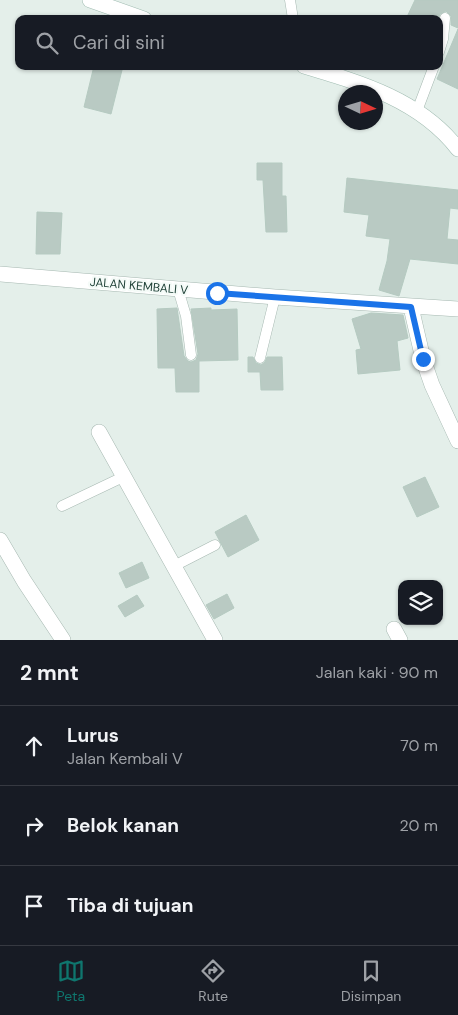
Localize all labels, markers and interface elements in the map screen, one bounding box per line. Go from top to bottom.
search box [15,15,443,70]
icon: search [33,29,61,57]
text: Cari di sini [73,30,165,55]
north arrow [338,85,383,130]
street label: JALAN KEMBALI V [89,274,189,298]
route start [206,282,229,305]
route end [412,348,435,371]
map controls [398,580,443,625]
button: layers [398,580,443,625]
text: 2 mnt [20,659,79,687]
text: Jalan kaki · 90 m [316,662,438,683]
text: Lurus [67,723,119,748]
icon: ahead [20,732,48,760]
text: 70 m [400,735,438,756]
text: Jalan Kembali V [67,748,183,769]
icon: right [20,812,48,840]
text: Belok kanan [67,813,179,838]
text: 20 m [399,815,438,836]
icon: arrive [20,892,48,920]
text: Tiba di tujuan [67,893,193,918]
tab: Peta [57,957,85,1005]
tab: Rute [198,957,228,1005]
tab: Disimpan [341,957,401,1005]

